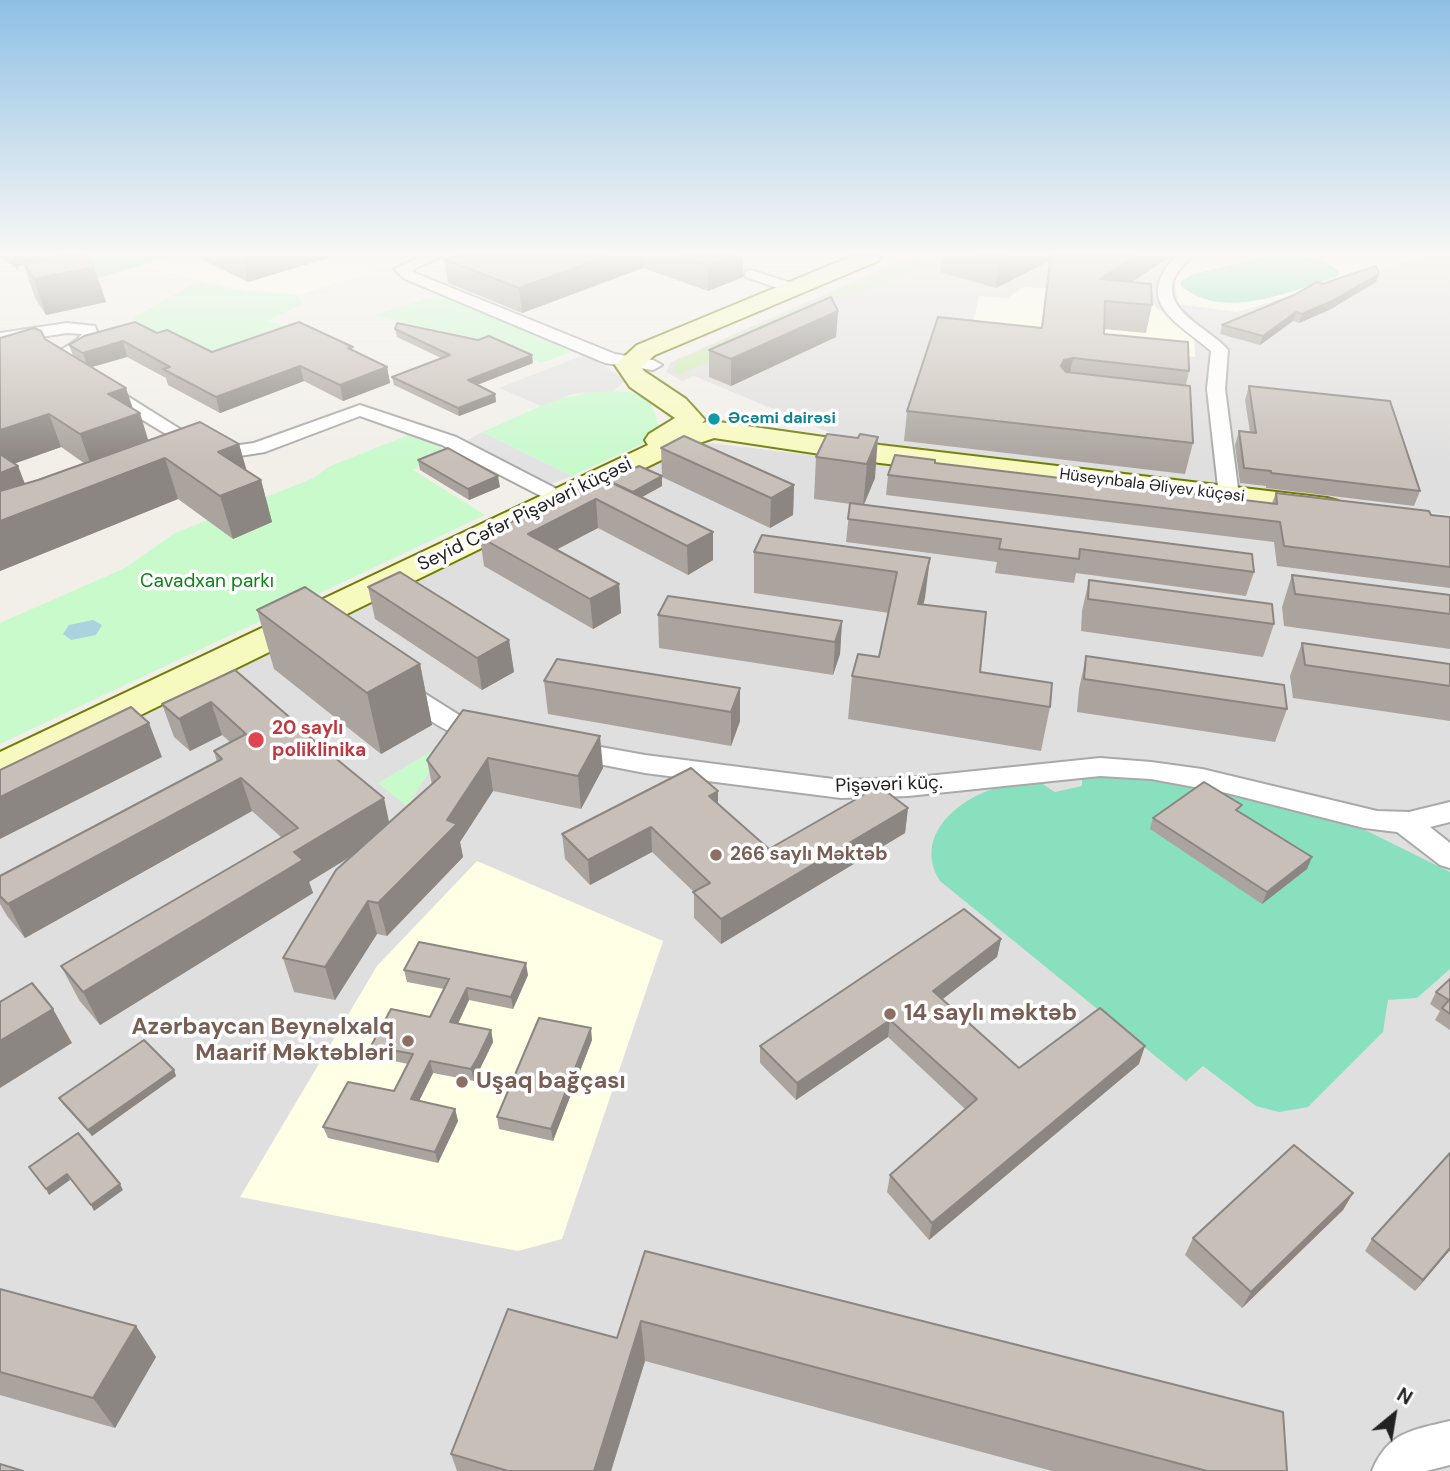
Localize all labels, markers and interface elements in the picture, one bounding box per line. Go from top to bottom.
place label: Əcəmi dairəsi [728,409,836,429]
marker: Əcəmi dairəsi [706,411,722,427]
street label: Seyid Cəfər Pişəvəri küçəsi [414,453,636,577]
street label: Hüseynbala Əliyev küçəsi [1058,465,1246,507]
park label: Cavadxan parkı [140,571,274,593]
place label: 20 saylı poliklinika [272,718,366,762]
marker: 20 saylı poliklinika [246,730,266,750]
street label: Pişəvəri küç. [835,772,943,798]
place label: 266 saylı Məktəb [730,844,888,866]
marker: 266 saylı Məktəb [708,847,724,863]
place label: 14 saylı məktəb [904,1000,1077,1028]
marker: 14 saylı məktəb [882,1006,898,1022]
place label: Azərbaycan Beynəlxalq Maarif Məktəbləri [132,1014,394,1068]
marker: Azərbaycan Beynəlxalq Maarif Məktəbləri [400,1033,416,1049]
place label: Uşaq bağçası [476,1068,626,1096]
marker: Uşaq bağçası [454,1074,470,1090]
north arrow [1359,1380,1429,1450]
text: N [1392,1382,1417,1411]

